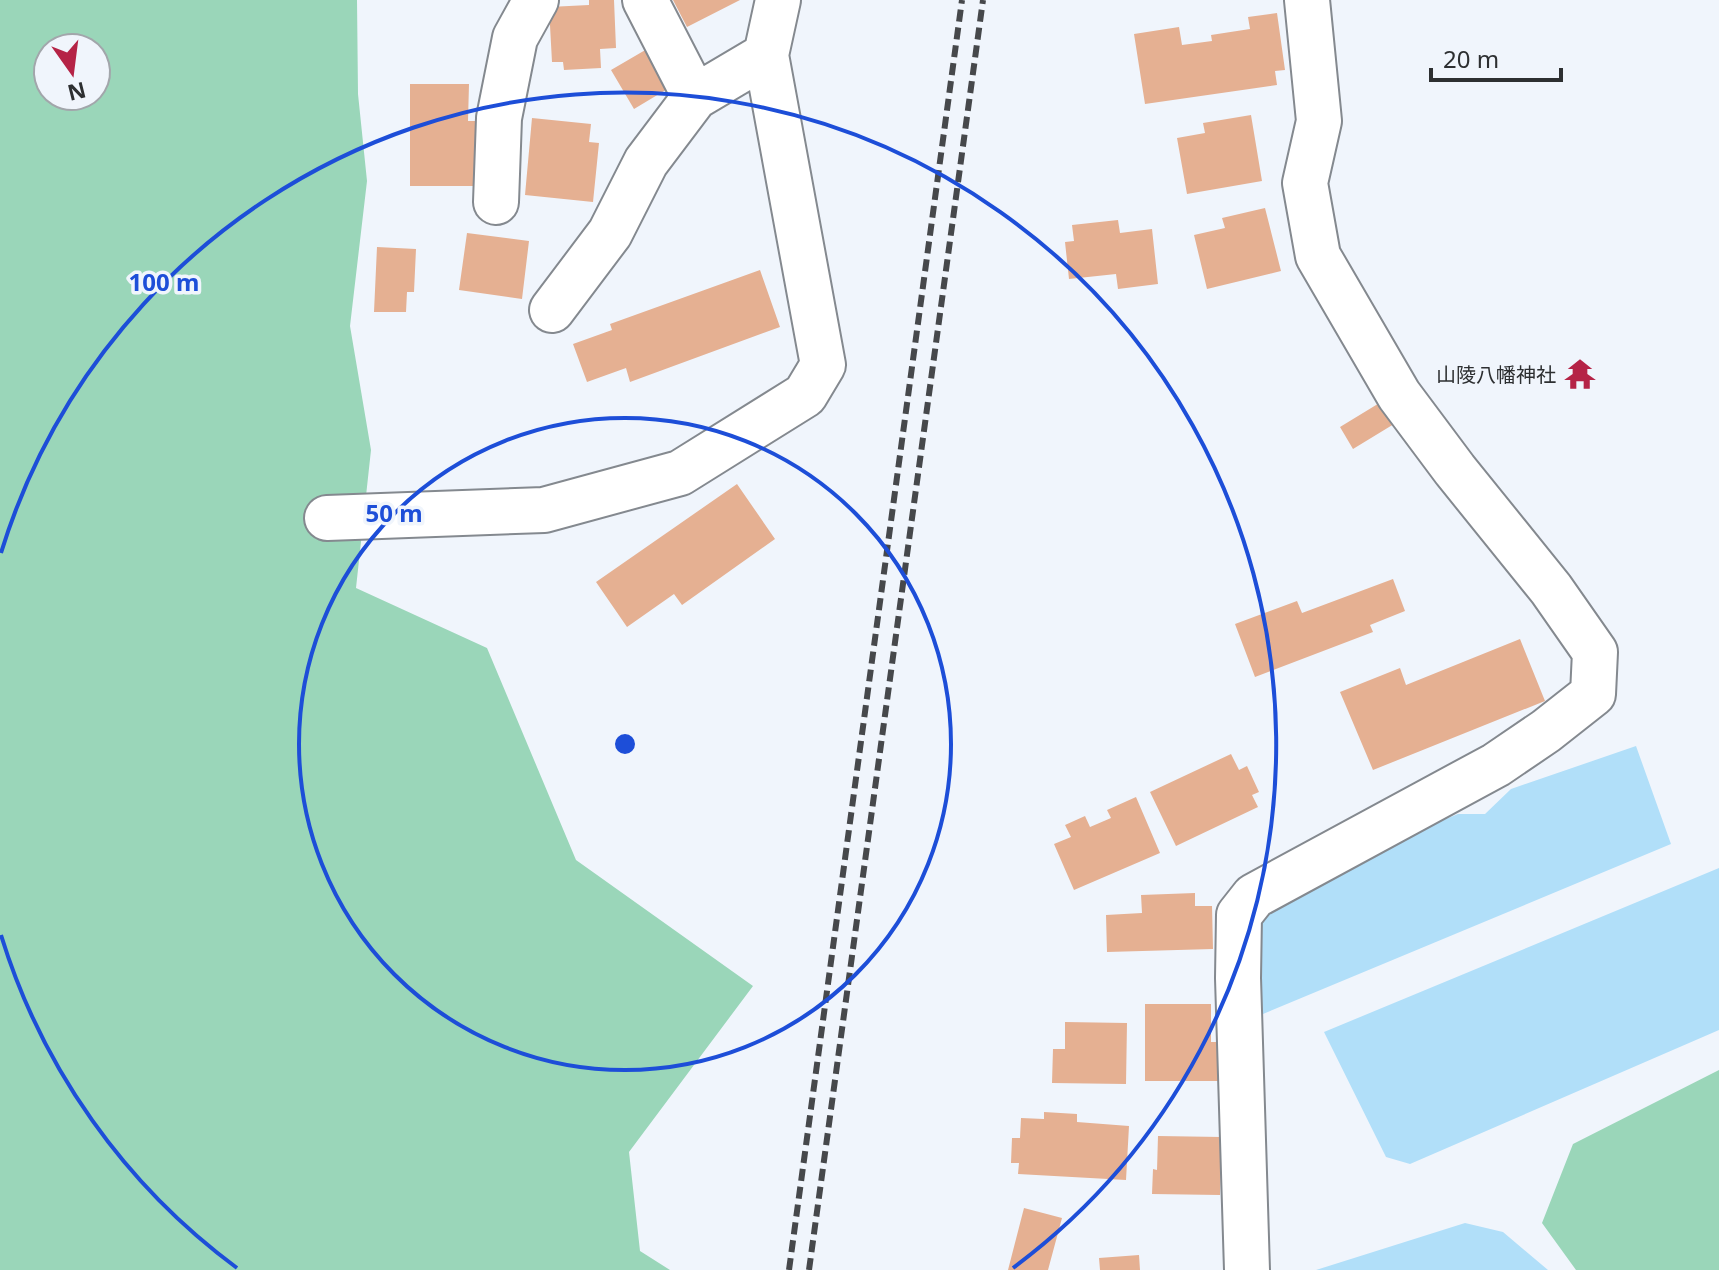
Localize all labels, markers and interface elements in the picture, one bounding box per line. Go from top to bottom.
north arrow [32,32,112,112]
scale bar [1431,32,1561,82]
text: 20 m [1443,42,1499,75]
text: N [65,76,89,109]
text: 100 m [129,265,199,298]
temple icon: 山陵八幡神社 [1563,357,1597,391]
place label: 山陵八幡神社 [1436,361,1556,388]
text: 50 m [365,496,423,529]
centre of rings [611,730,639,758]

